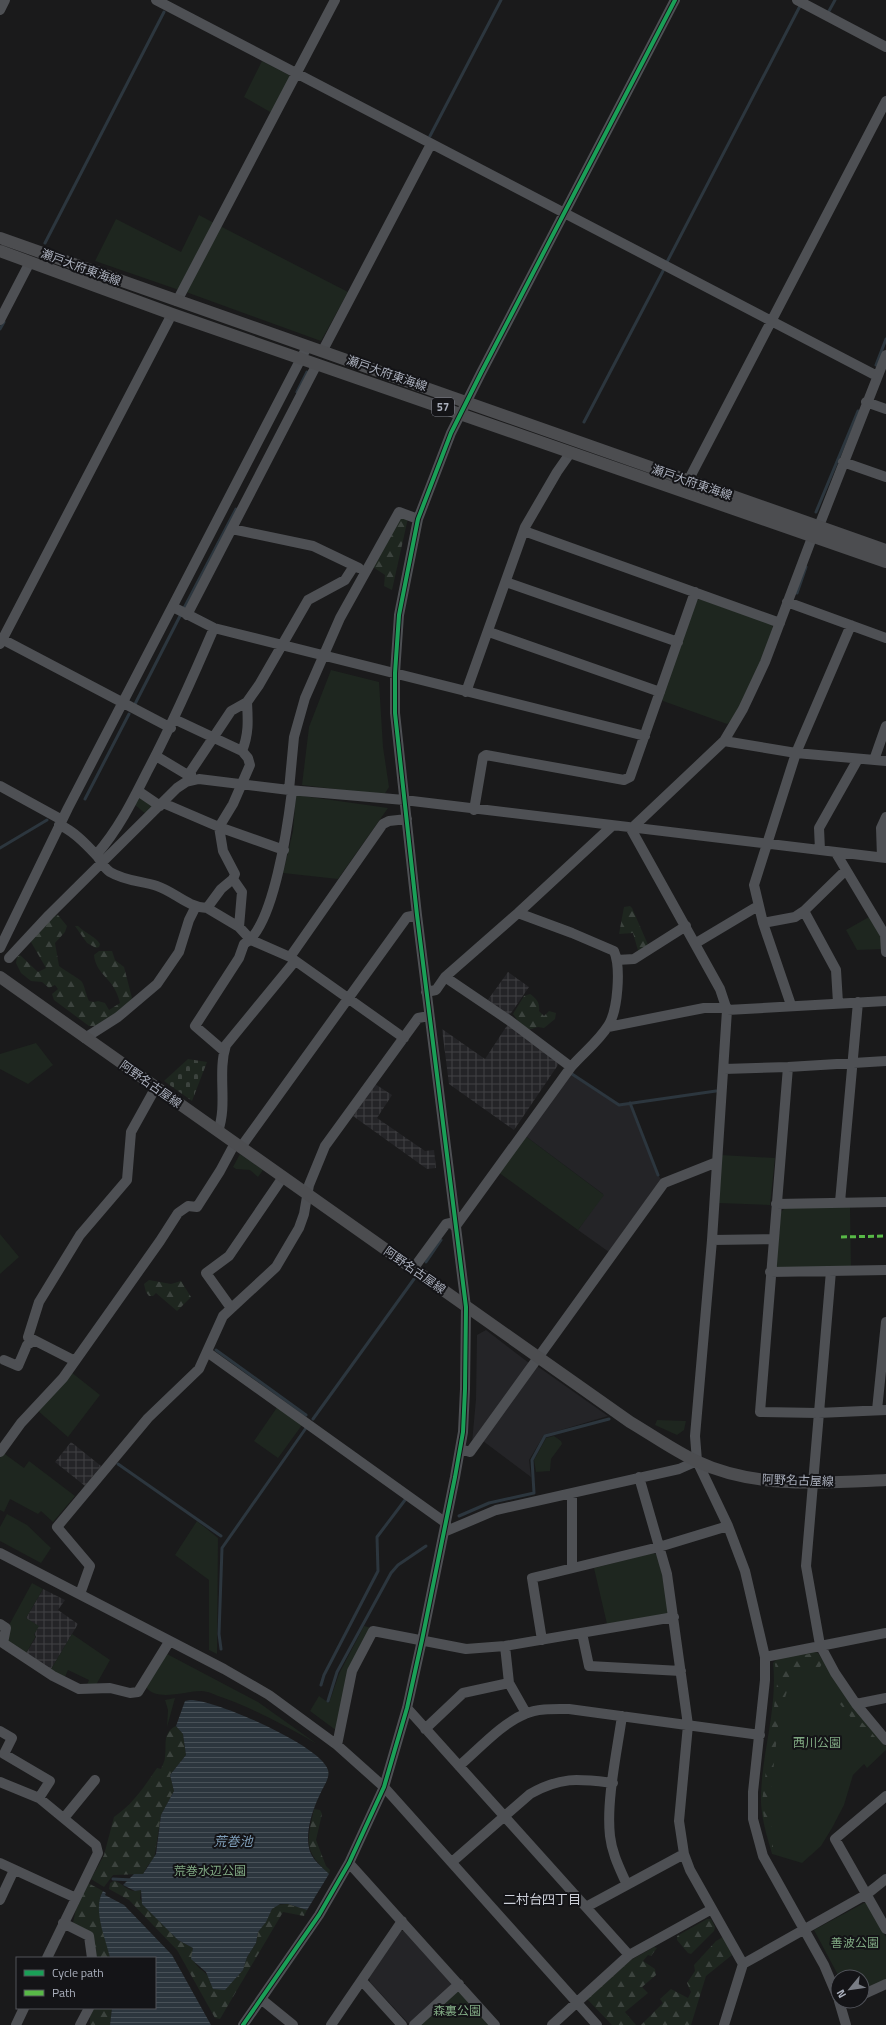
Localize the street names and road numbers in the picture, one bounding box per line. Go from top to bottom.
street label: 瀬戸大府東海線 [38,244,124,290]
street label: 瀬戸大府東海線 [344,350,430,396]
road number: 57 [432,398,454,416]
street label: 瀬戸大府東海線 [649,459,735,505]
street label: 阿野名古屋線 [116,1056,186,1112]
street label: 阿野名古屋線 [380,1242,450,1298]
street label: 阿野名古屋線 [762,1469,834,1491]

